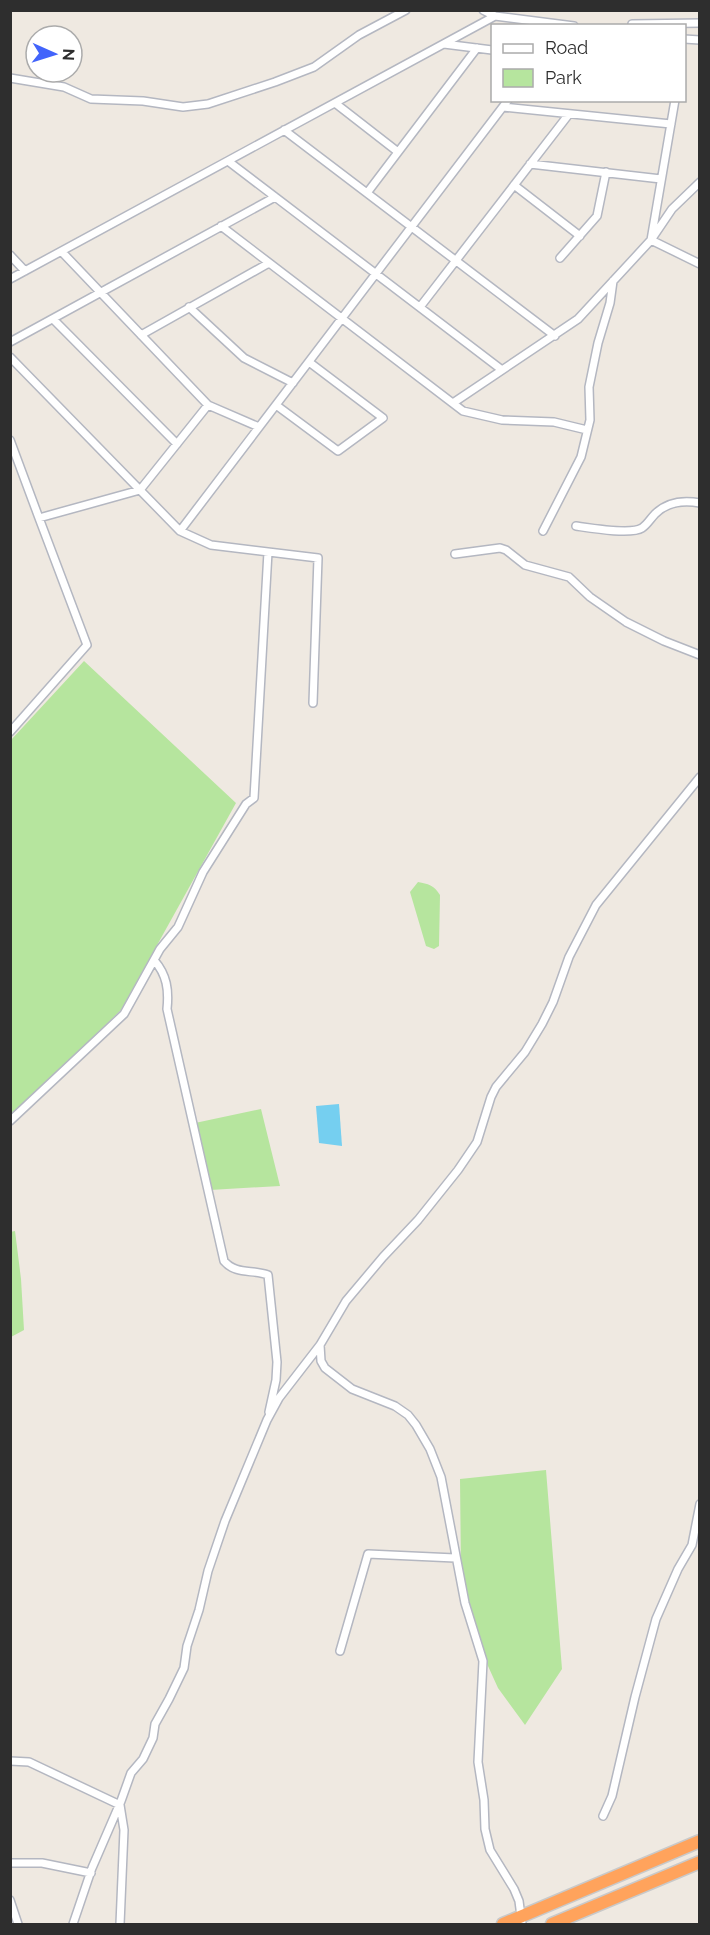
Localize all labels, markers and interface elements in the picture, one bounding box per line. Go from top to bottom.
north arrow [24,24,84,84]
legend [491,24,686,102]
text: Road [545,37,588,58]
text: N [59,48,78,61]
text: Park [545,67,582,88]

